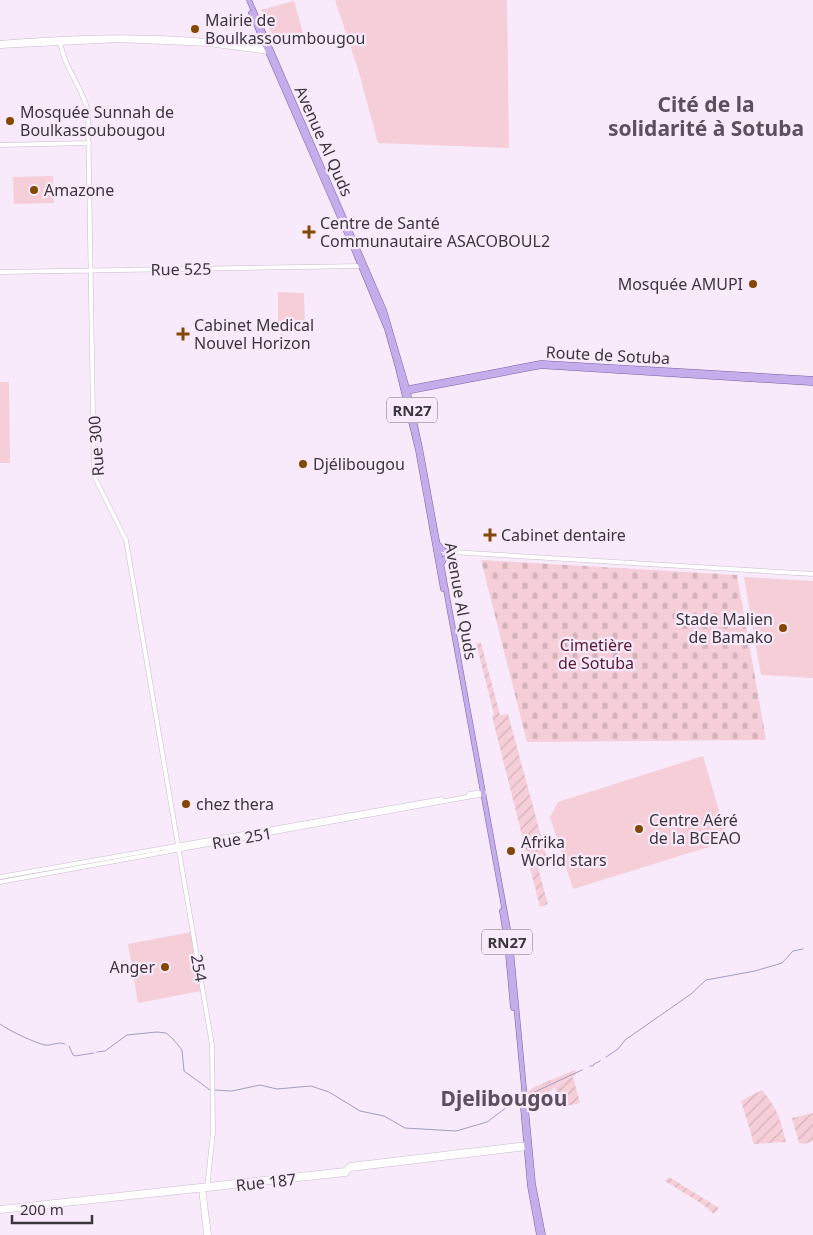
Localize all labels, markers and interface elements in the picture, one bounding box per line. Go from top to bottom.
place label: Mairie de Boulkassoumbougou [205,9,365,49]
marker: Mairie de Boulkassoumbougou [189,23,201,35]
street label: Avenue Al Quds [290,82,358,200]
district label: Cité de la solidarité à Sotuba [608,90,804,142]
place label: Mosquée Sunnah de Boulkassoubougou [20,101,174,141]
marker: Mosquée Sunnah de Boulkassoubougou [4,115,16,127]
place label: Amazone [44,179,114,201]
marker: Amazone [28,184,40,196]
place label: Centre de Santé Communautaire ASACOBOUL2 [320,212,550,252]
marker: Centre de Santé Communautaire ASACOBOUL2 [302,225,316,239]
street label: Rue 525 [151,257,211,281]
place label: Mosquée AMUPI [618,273,743,295]
marker: Mosquée AMUPI [747,278,759,290]
place label: Cabinet Medical Nouvel Horizon [194,314,314,354]
marker: Cabinet Medical Nouvel Horizon [176,327,190,341]
street label: Route de Sotuba [545,341,671,369]
road number: RN27 [387,398,437,422]
street label: Rue 300 [83,415,109,477]
place label: Djélibougou [313,453,405,475]
marker: Djélibougou [297,458,309,470]
place label: Cabinet dentaire [501,524,626,546]
marker: Cabinet dentaire [483,528,497,542]
street label: Avenue Al Quds [440,541,482,661]
place label: Stade Malien de Bamako [676,608,773,648]
marker: Stade Malien de Bamako [777,622,789,634]
park label: Cimetière de Sotuba [558,634,634,674]
place label: chez thera [196,793,274,815]
marker: chez thera [180,798,192,810]
place label: Centre Aéré de la BCEAO [649,809,741,849]
street label: Rue 251 [210,822,274,854]
marker: Centre Aéré de la BCEAO [633,823,645,835]
place label: Afrika World stars [521,831,607,871]
marker: Afrika World stars [505,845,517,857]
road number: RN27 [482,930,532,954]
street label: 254 [186,953,212,983]
place label: Anger [109,956,155,978]
marker: Anger [159,961,171,973]
district label: Djelibougou [441,1084,567,1112]
street label: Rue 187 [235,1168,297,1196]
scale bar [12,1192,92,1224]
text: 200 m [20,1199,64,1219]

